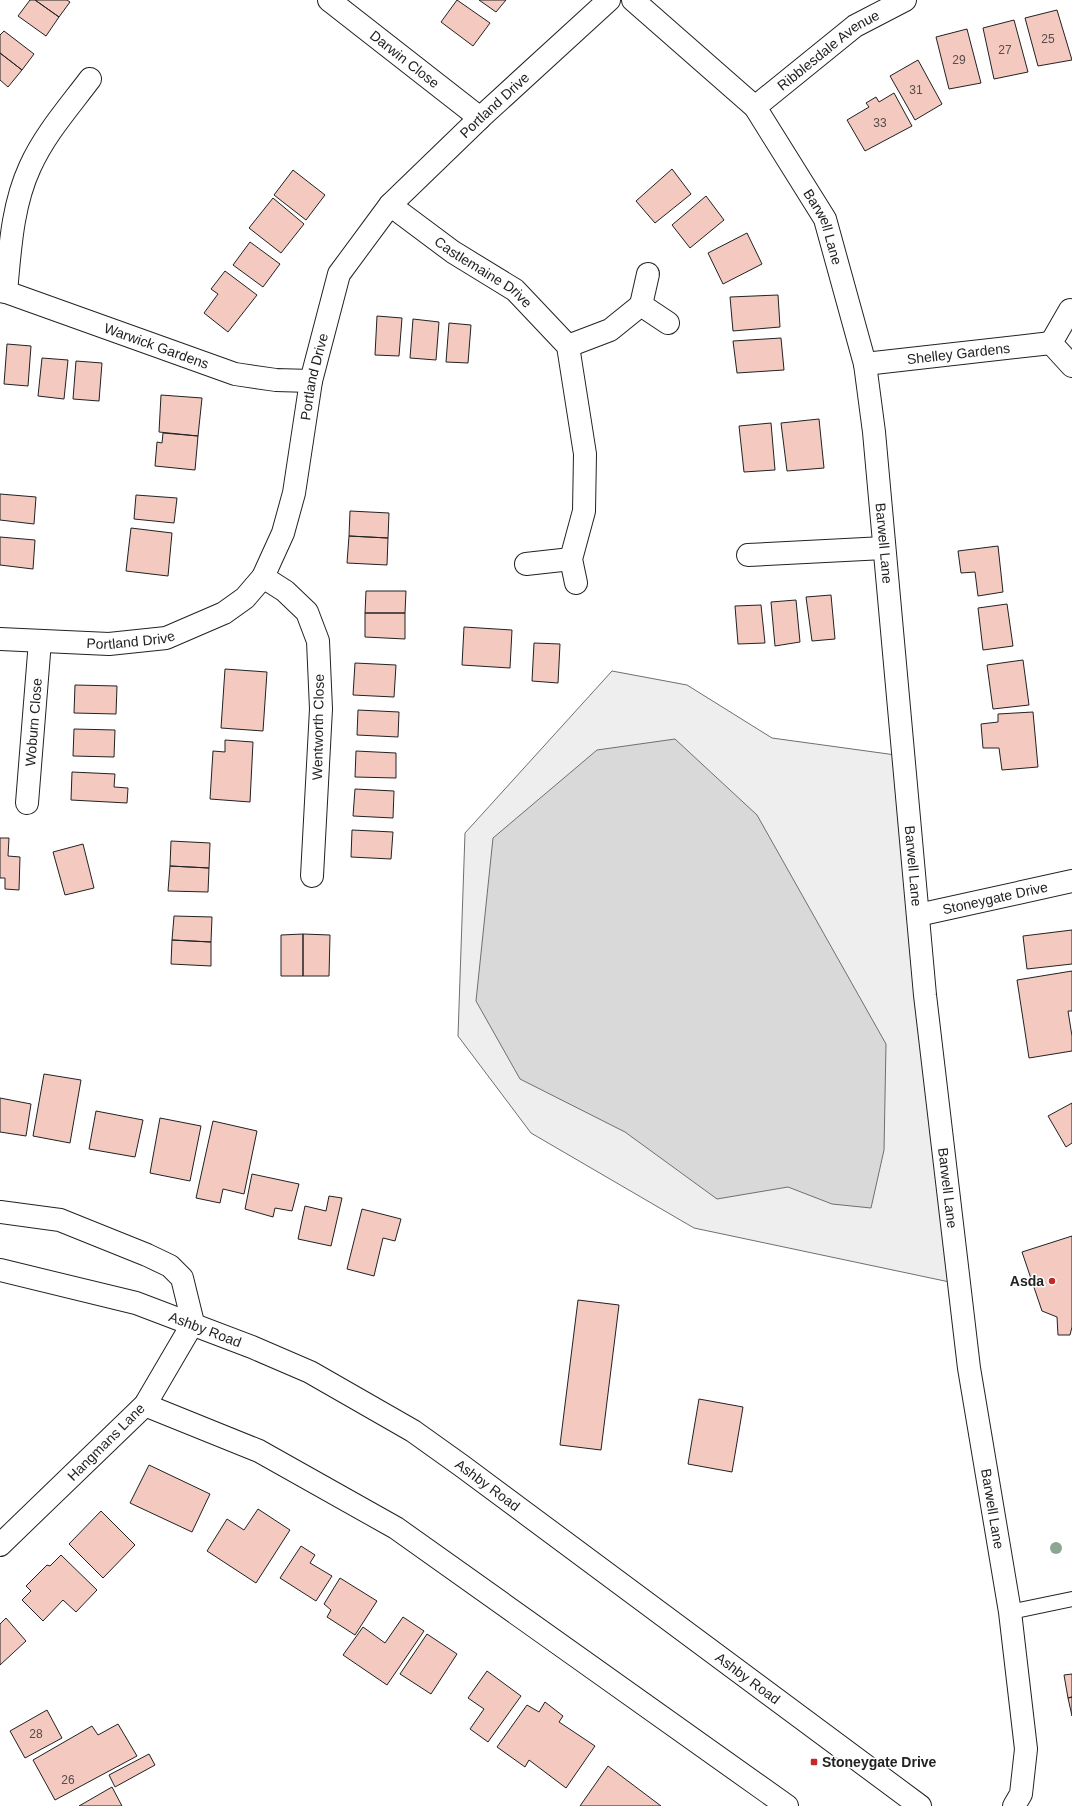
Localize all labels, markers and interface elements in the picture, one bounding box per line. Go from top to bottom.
street label: Ribblesdale Avenue [774,7,882,94]
street label: Darwin Close [367,27,443,91]
house number: 25 [1041,32,1055,46]
house number: 27 [998,43,1012,57]
house number: 29 [952,53,966,67]
street label: Portland Drive [456,69,533,141]
house number: 31 [909,83,923,97]
house number: 33 [873,116,887,130]
street label: Barwell Lane [800,186,845,267]
street label: Castlemaine Drive [431,233,535,311]
street label: Warwick Gardens [102,320,211,372]
street label: Portland Drive [297,331,331,421]
street label: Shelley Gardens [906,340,1011,367]
street label: Barwell Lane [872,502,896,584]
street label: Portland Drive [86,627,178,652]
street label: Wentworth Close [309,673,327,780]
street label: Woburn Close [22,677,45,767]
street label: Barwell Lane [902,825,925,907]
street label: Stoneygate Drive [941,879,1050,917]
street label: Barwell Lane [935,1147,960,1229]
place label: Asda [1010,1273,1044,1289]
marker: Asda [1047,1276,1057,1286]
street label: Ashby Road [167,1308,244,1350]
street label: Hangmans Lane [64,1400,148,1484]
street label: Ashby Road [452,1456,523,1514]
street label: Barwell Lane [978,1467,1007,1550]
street label: Ashby Road [712,1649,783,1707]
house number: 28 [29,1727,43,1741]
place label: Stoneygate Drive [822,1754,937,1770]
marker: Stoneygate Drive [809,1757,819,1767]
house number: 26 [61,1773,75,1787]

